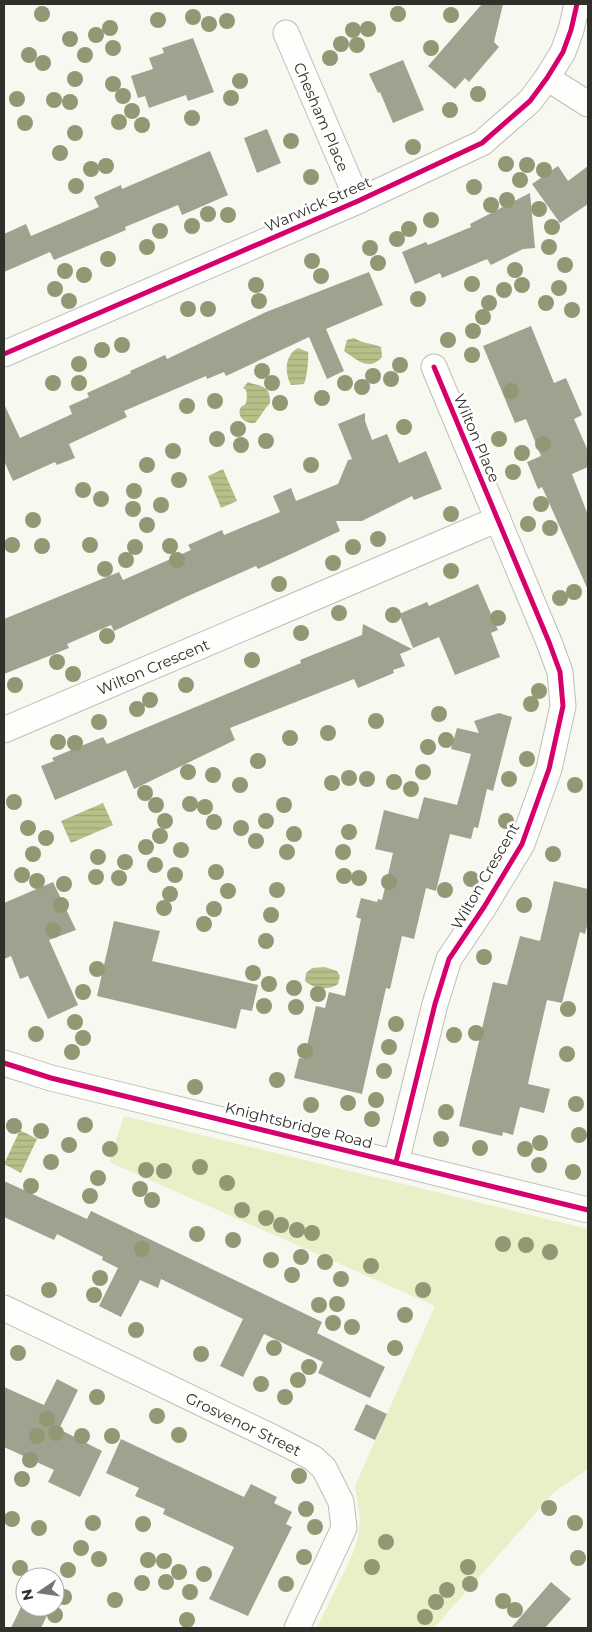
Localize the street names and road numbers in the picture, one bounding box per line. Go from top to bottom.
street label: Chesham Place [290,59,354,174]
street label: Warwick Street [262,172,374,236]
street label: Wilton Place [450,391,504,485]
street label: Wilton Crescent [94,634,212,699]
street label: Wilton Crescent [447,819,523,933]
street label: Knightsbridge Road [223,1097,375,1153]
street label: Grosvenor Street [183,1388,304,1460]

